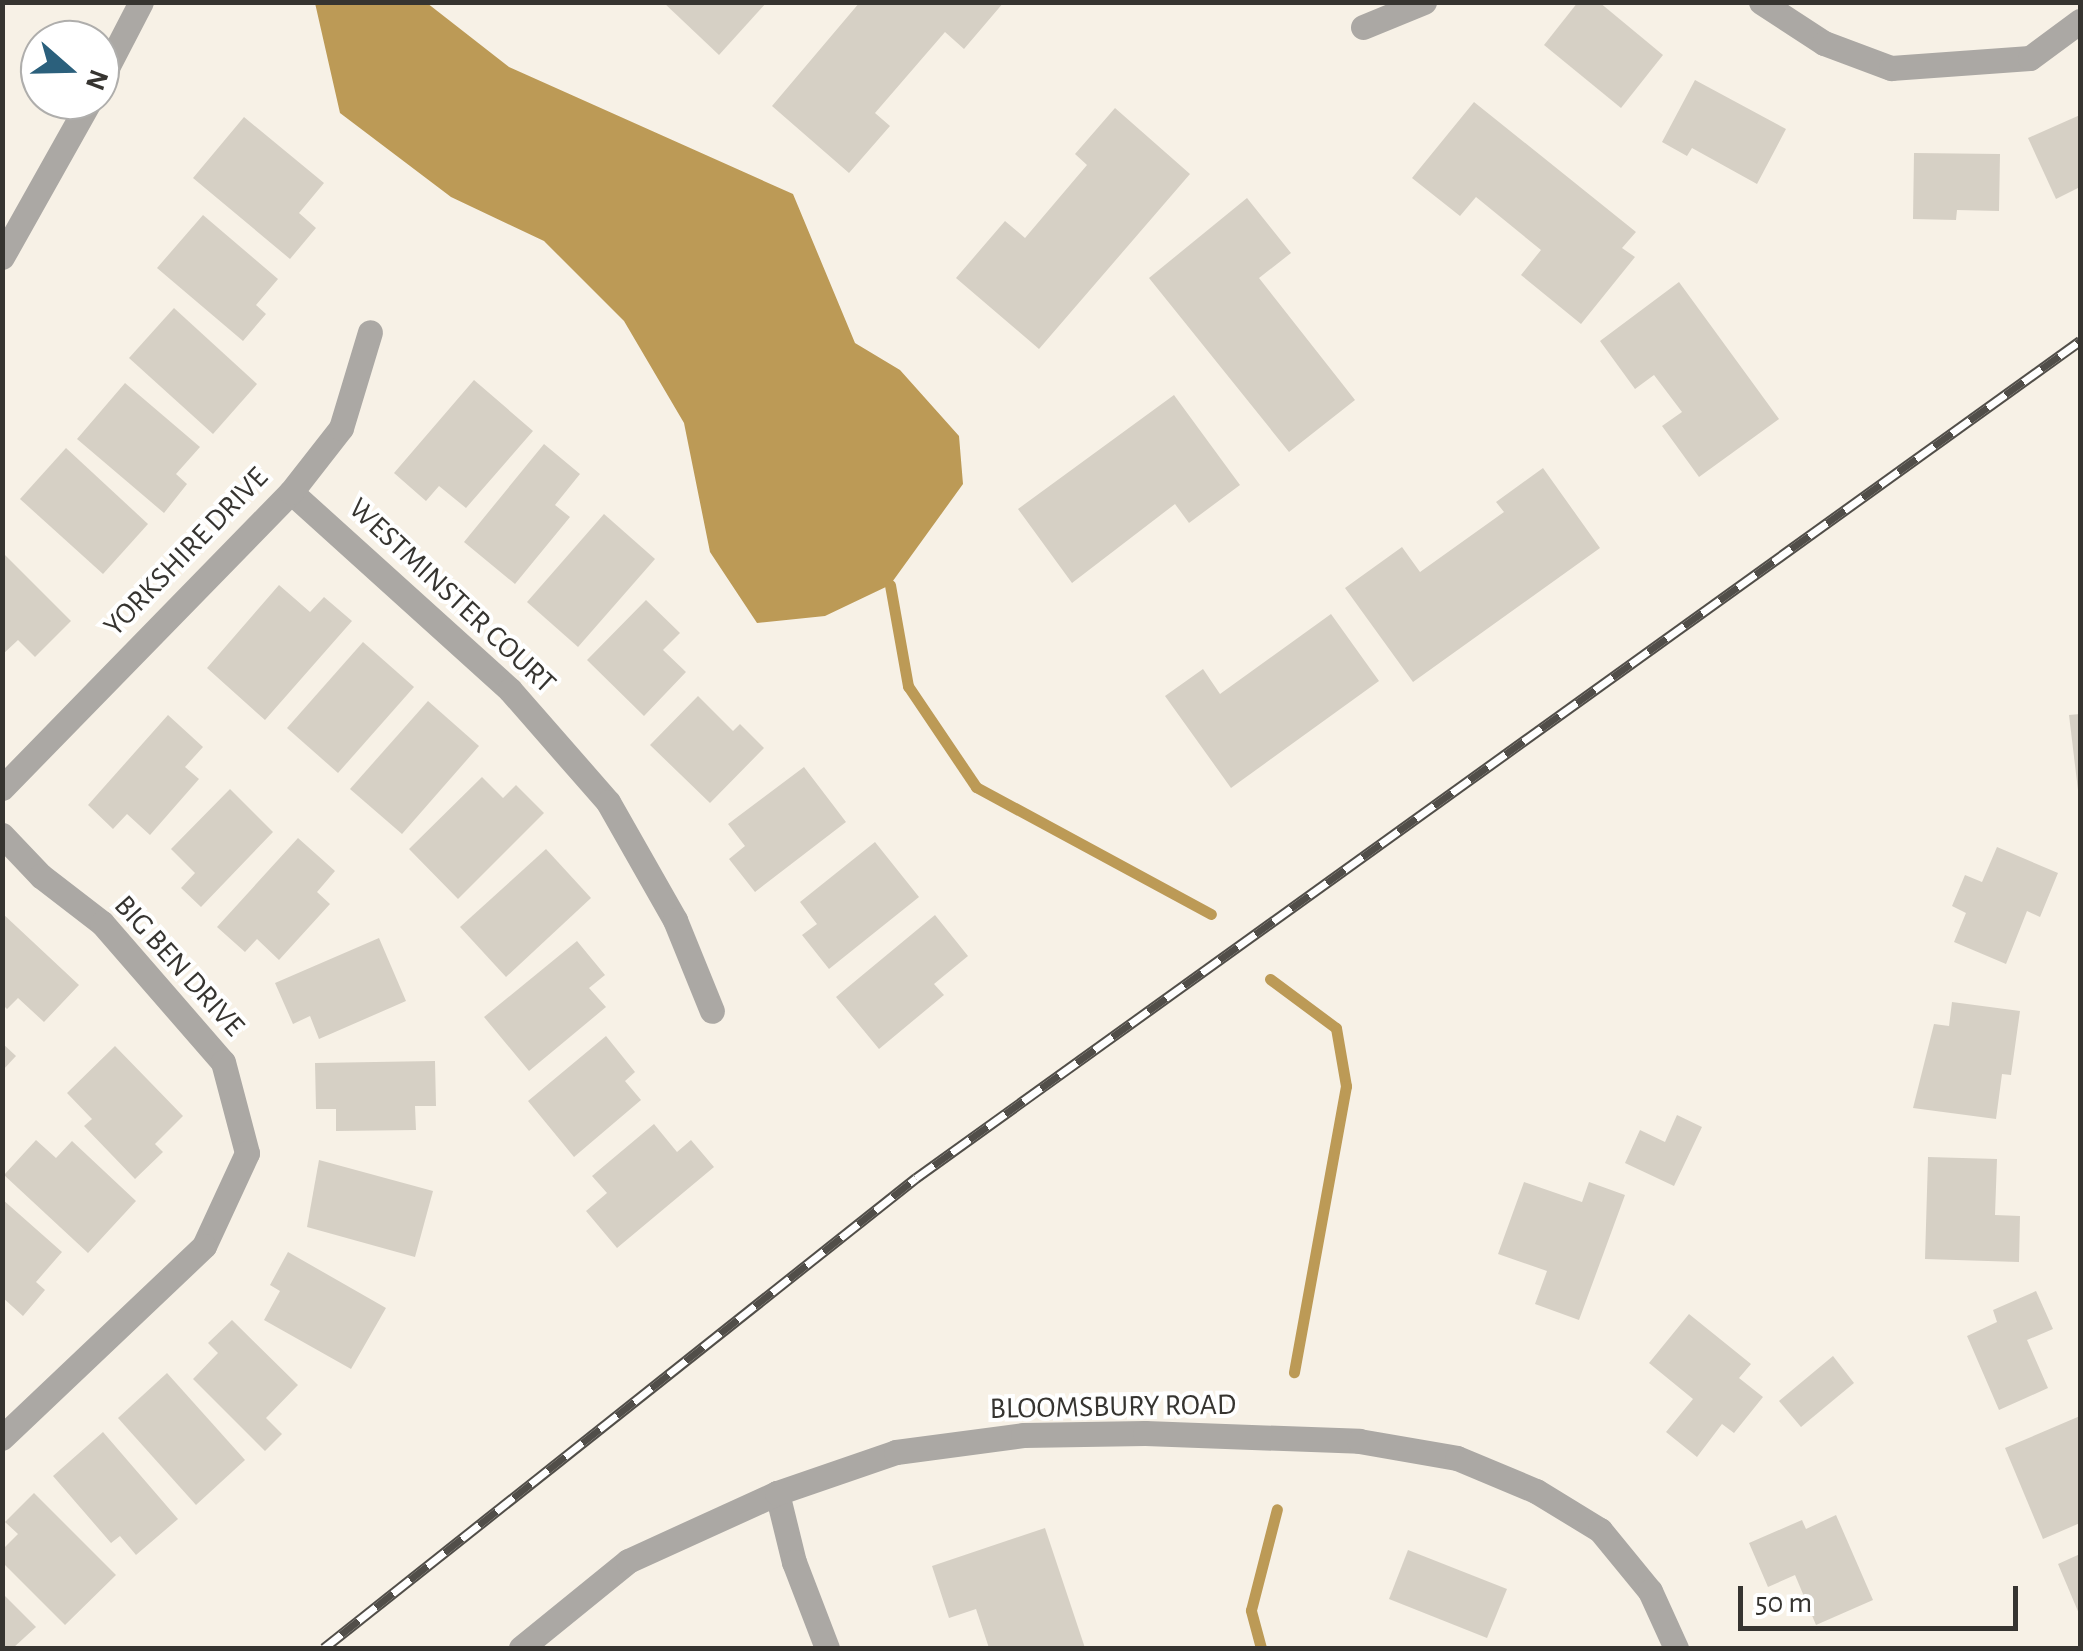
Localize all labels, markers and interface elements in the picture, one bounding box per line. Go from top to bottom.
north arrow [20,20,120,120]
text: N [80,66,113,94]
street label: YORKSHIRE DRIVE [96,460,276,644]
street label: WESTMINSTER COURT [341,491,563,701]
street label: BIG BEN DRIVE [106,888,252,1044]
street label: BLOOMSBURY ROAD [989,1387,1237,1427]
scale bar [1743,1566,2023,1628]
text: 50 m [1755,1588,1812,1618]

